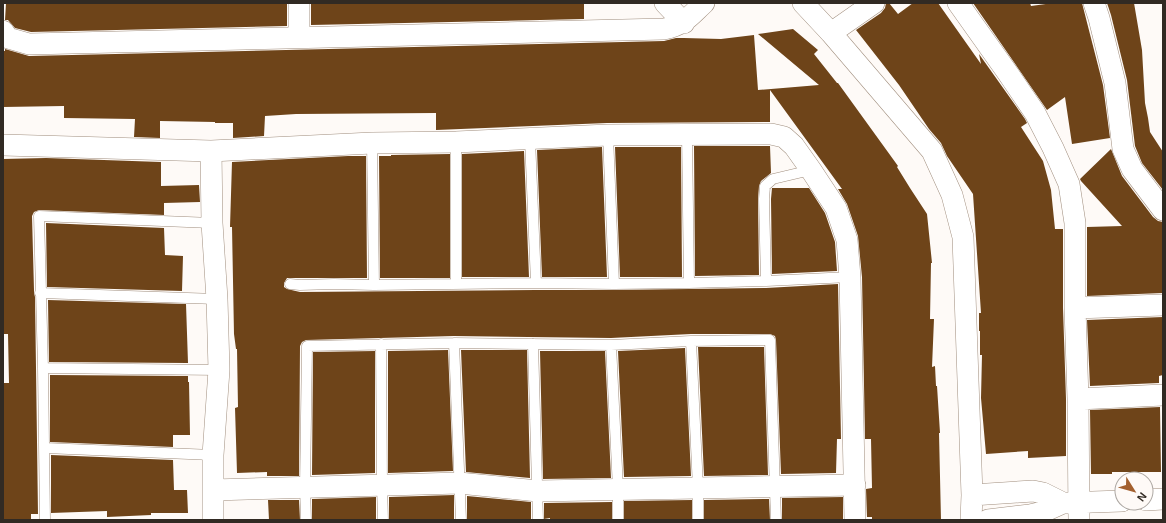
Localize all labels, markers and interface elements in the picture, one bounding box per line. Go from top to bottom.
north arrow [1114,471,1154,511]
text: N [1135,490,1149,504]

